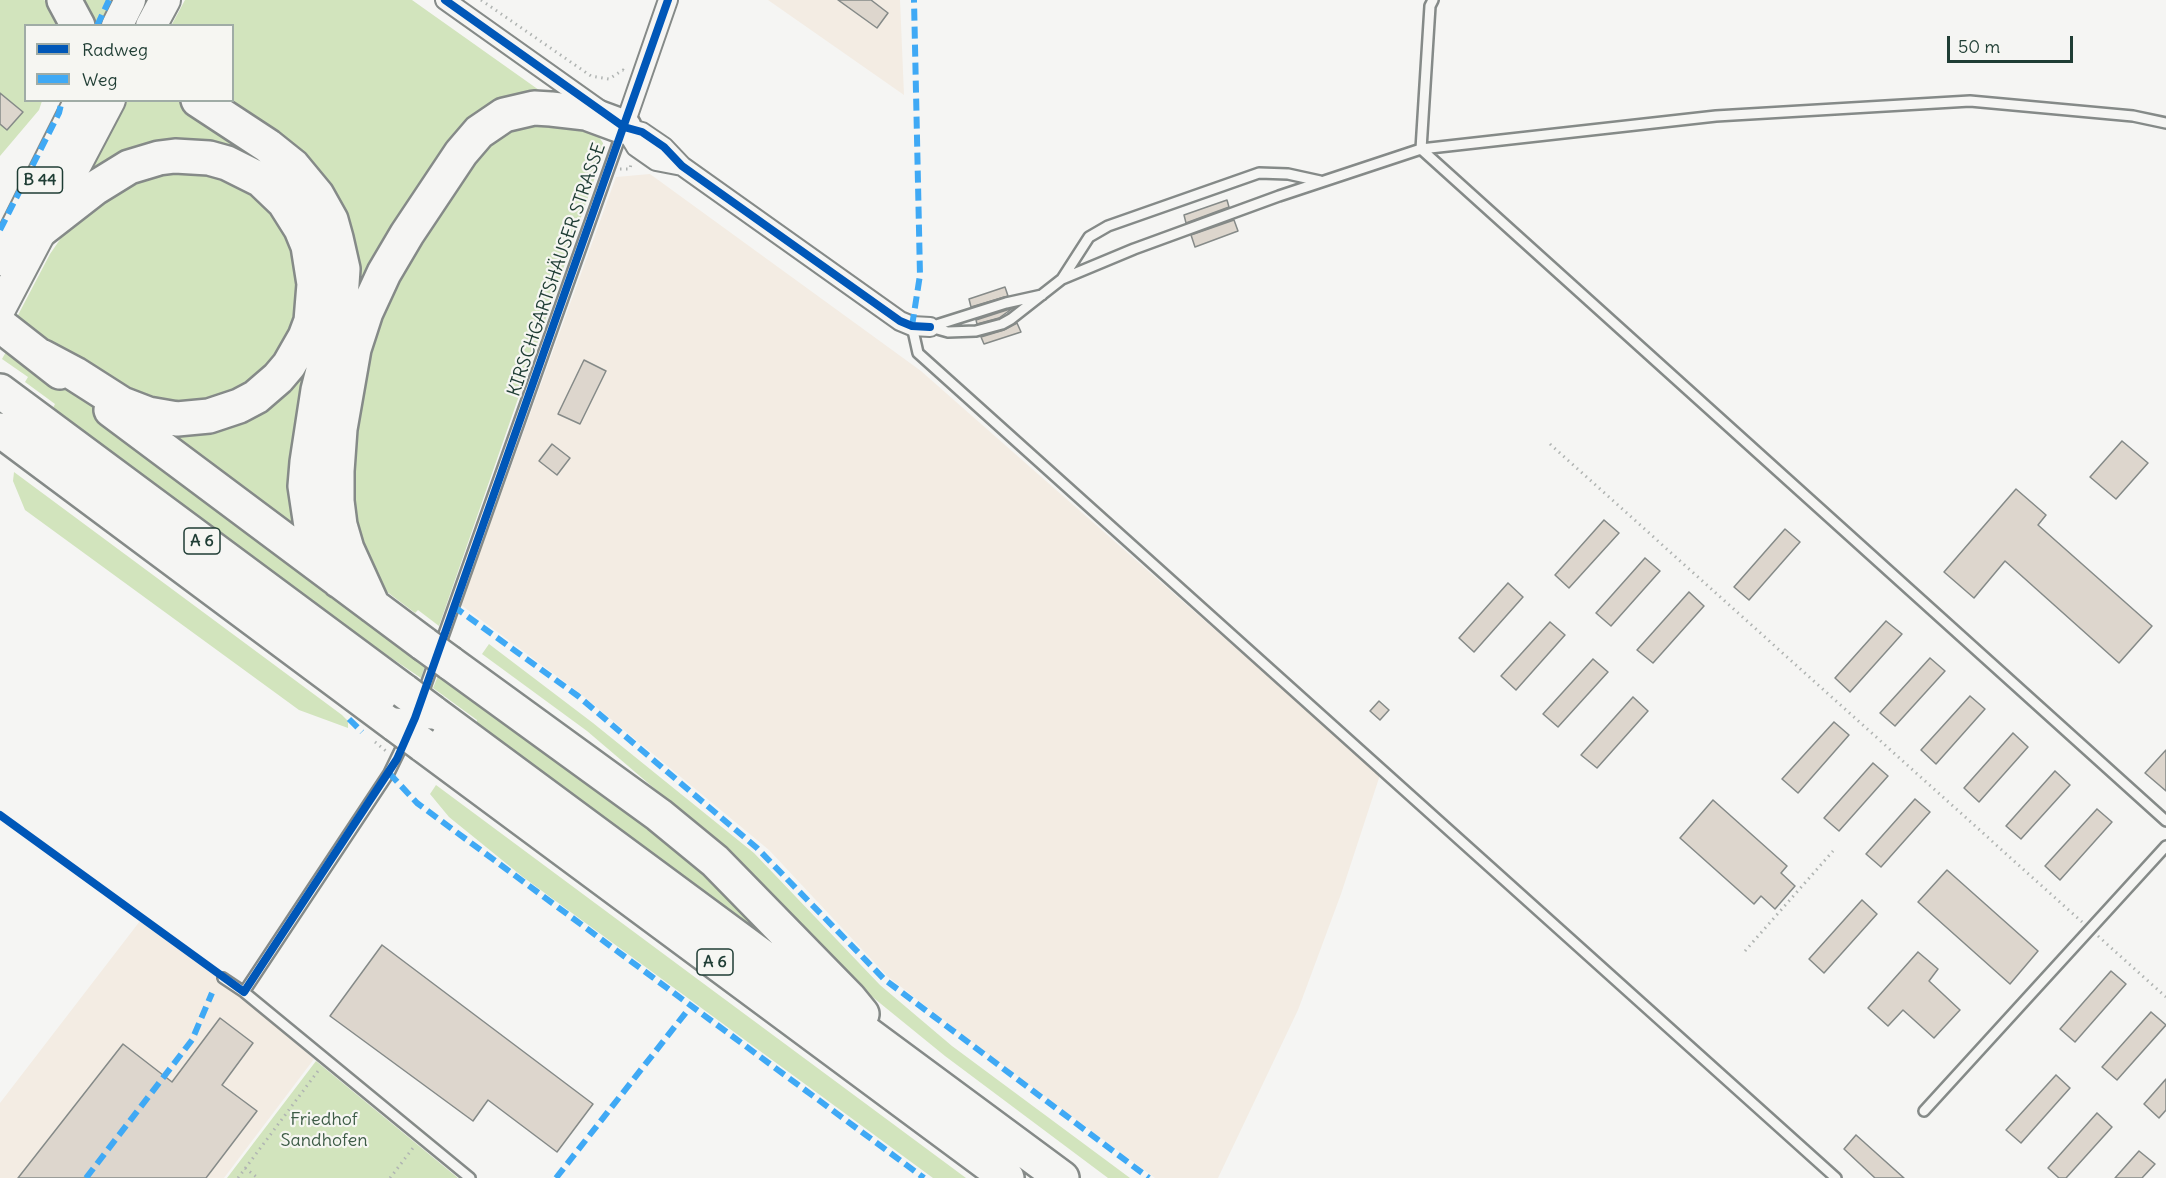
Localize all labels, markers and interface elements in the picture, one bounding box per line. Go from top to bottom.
legend [24,24,234,102]
scale bar [1950,24,2076,62]
text: 50 m [1958,35,2000,58]
text: Radweg [82,38,148,61]
text: Weg [82,68,117,91]
street label: KIRSCHGARTSHÄUSER STRASSE [503,141,611,399]
road number: B 44 [18,167,63,193]
road number: A 6 [184,528,220,554]
road number: A 6 [697,949,733,975]
park label: Friedhof Sandhofen [280,1109,368,1152]

